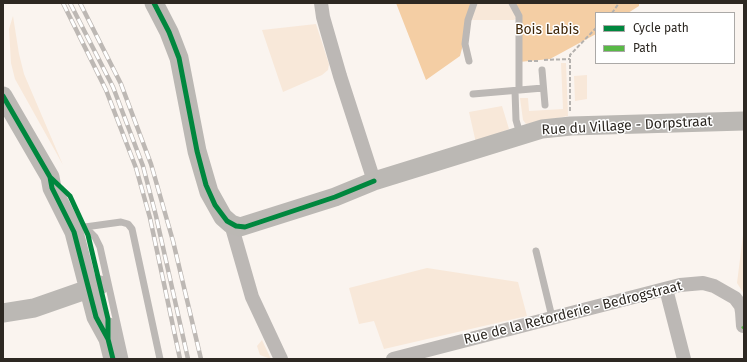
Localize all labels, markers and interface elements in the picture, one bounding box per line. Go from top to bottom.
legend [595,12,735,64]
text: Cycle path [633,21,689,35]
park label: Bois Labis [515,22,579,38]
text: Path [633,41,657,55]
street label: Rue du Village - Dorpstraat [541,113,713,139]
street label: Rue de la Retorderie - Bedrogstraat [462,278,684,348]

